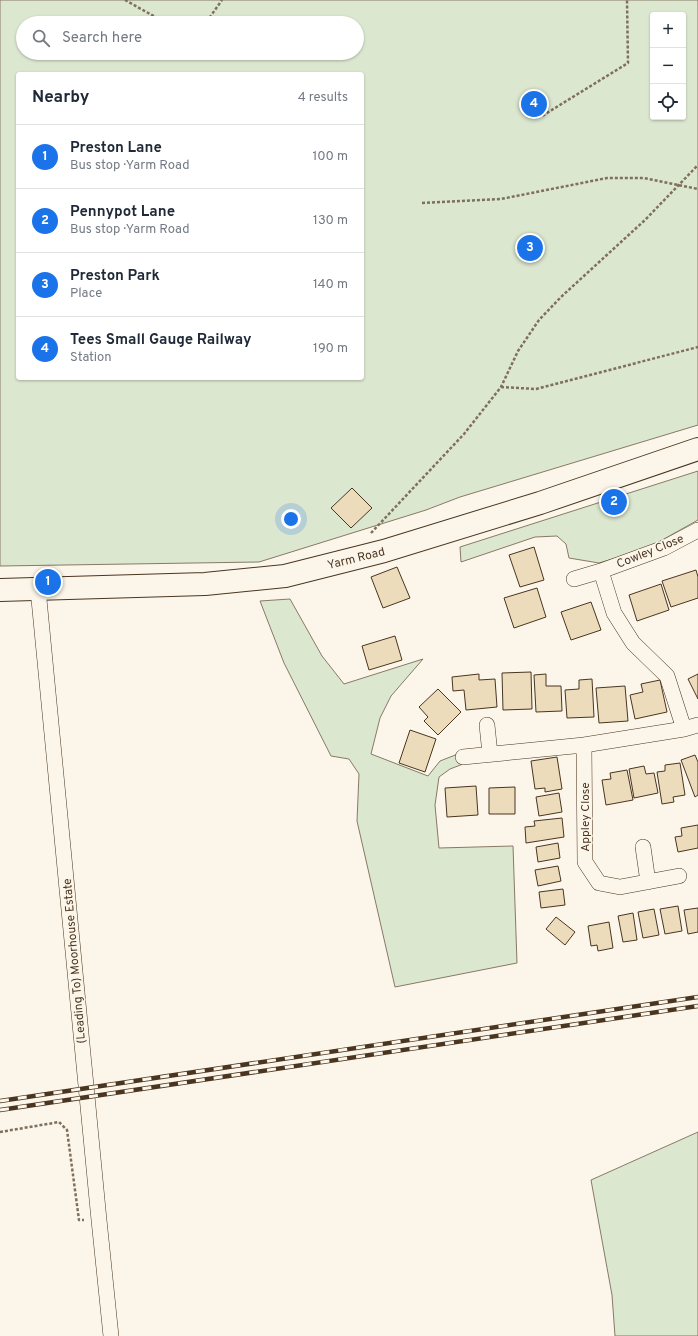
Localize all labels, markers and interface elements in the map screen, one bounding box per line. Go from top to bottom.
map controls [650,12,686,120]
button: + [650,12,686,48]
search box [16,16,364,60]
icon: search [30,27,52,49]
text: Search here [62,29,142,48]
button: − [650,48,686,84]
button: locate [650,84,686,120]
text: Nearby [32,87,89,109]
pin: 4 [521,89,547,119]
text: 4 results [298,90,348,106]
text: Preston Lane [70,139,162,158]
text: 1 [42,149,48,165]
text: 100 m [312,149,348,165]
text: Bus stop · Yarm Road [70,158,189,174]
text: Pennypot Lane [70,203,175,222]
text: 2 [41,213,49,229]
text: 130 m [313,213,348,229]
text: Bus stop · Yarm Road [70,222,189,238]
pin: 3 [517,233,543,263]
text: Preston Park [70,267,160,286]
text: 3 [41,277,49,293]
text: 140 m [313,277,348,293]
text: Place [70,286,102,302]
text: Tees Small Gauge Railway [70,331,252,350]
text: 4 [41,341,49,357]
text: 190 m [313,341,348,357]
text: Station [70,350,112,366]
pin: 2 [601,487,627,517]
your location [281,509,301,529]
street label: Cowley Close [614,531,686,573]
street label: Yarm Road [326,544,387,574]
pin: 1 [35,567,61,597]
street label: Appley Close [578,782,594,852]
street label: (Leading To) Moorhouse Estate [60,878,90,1044]

